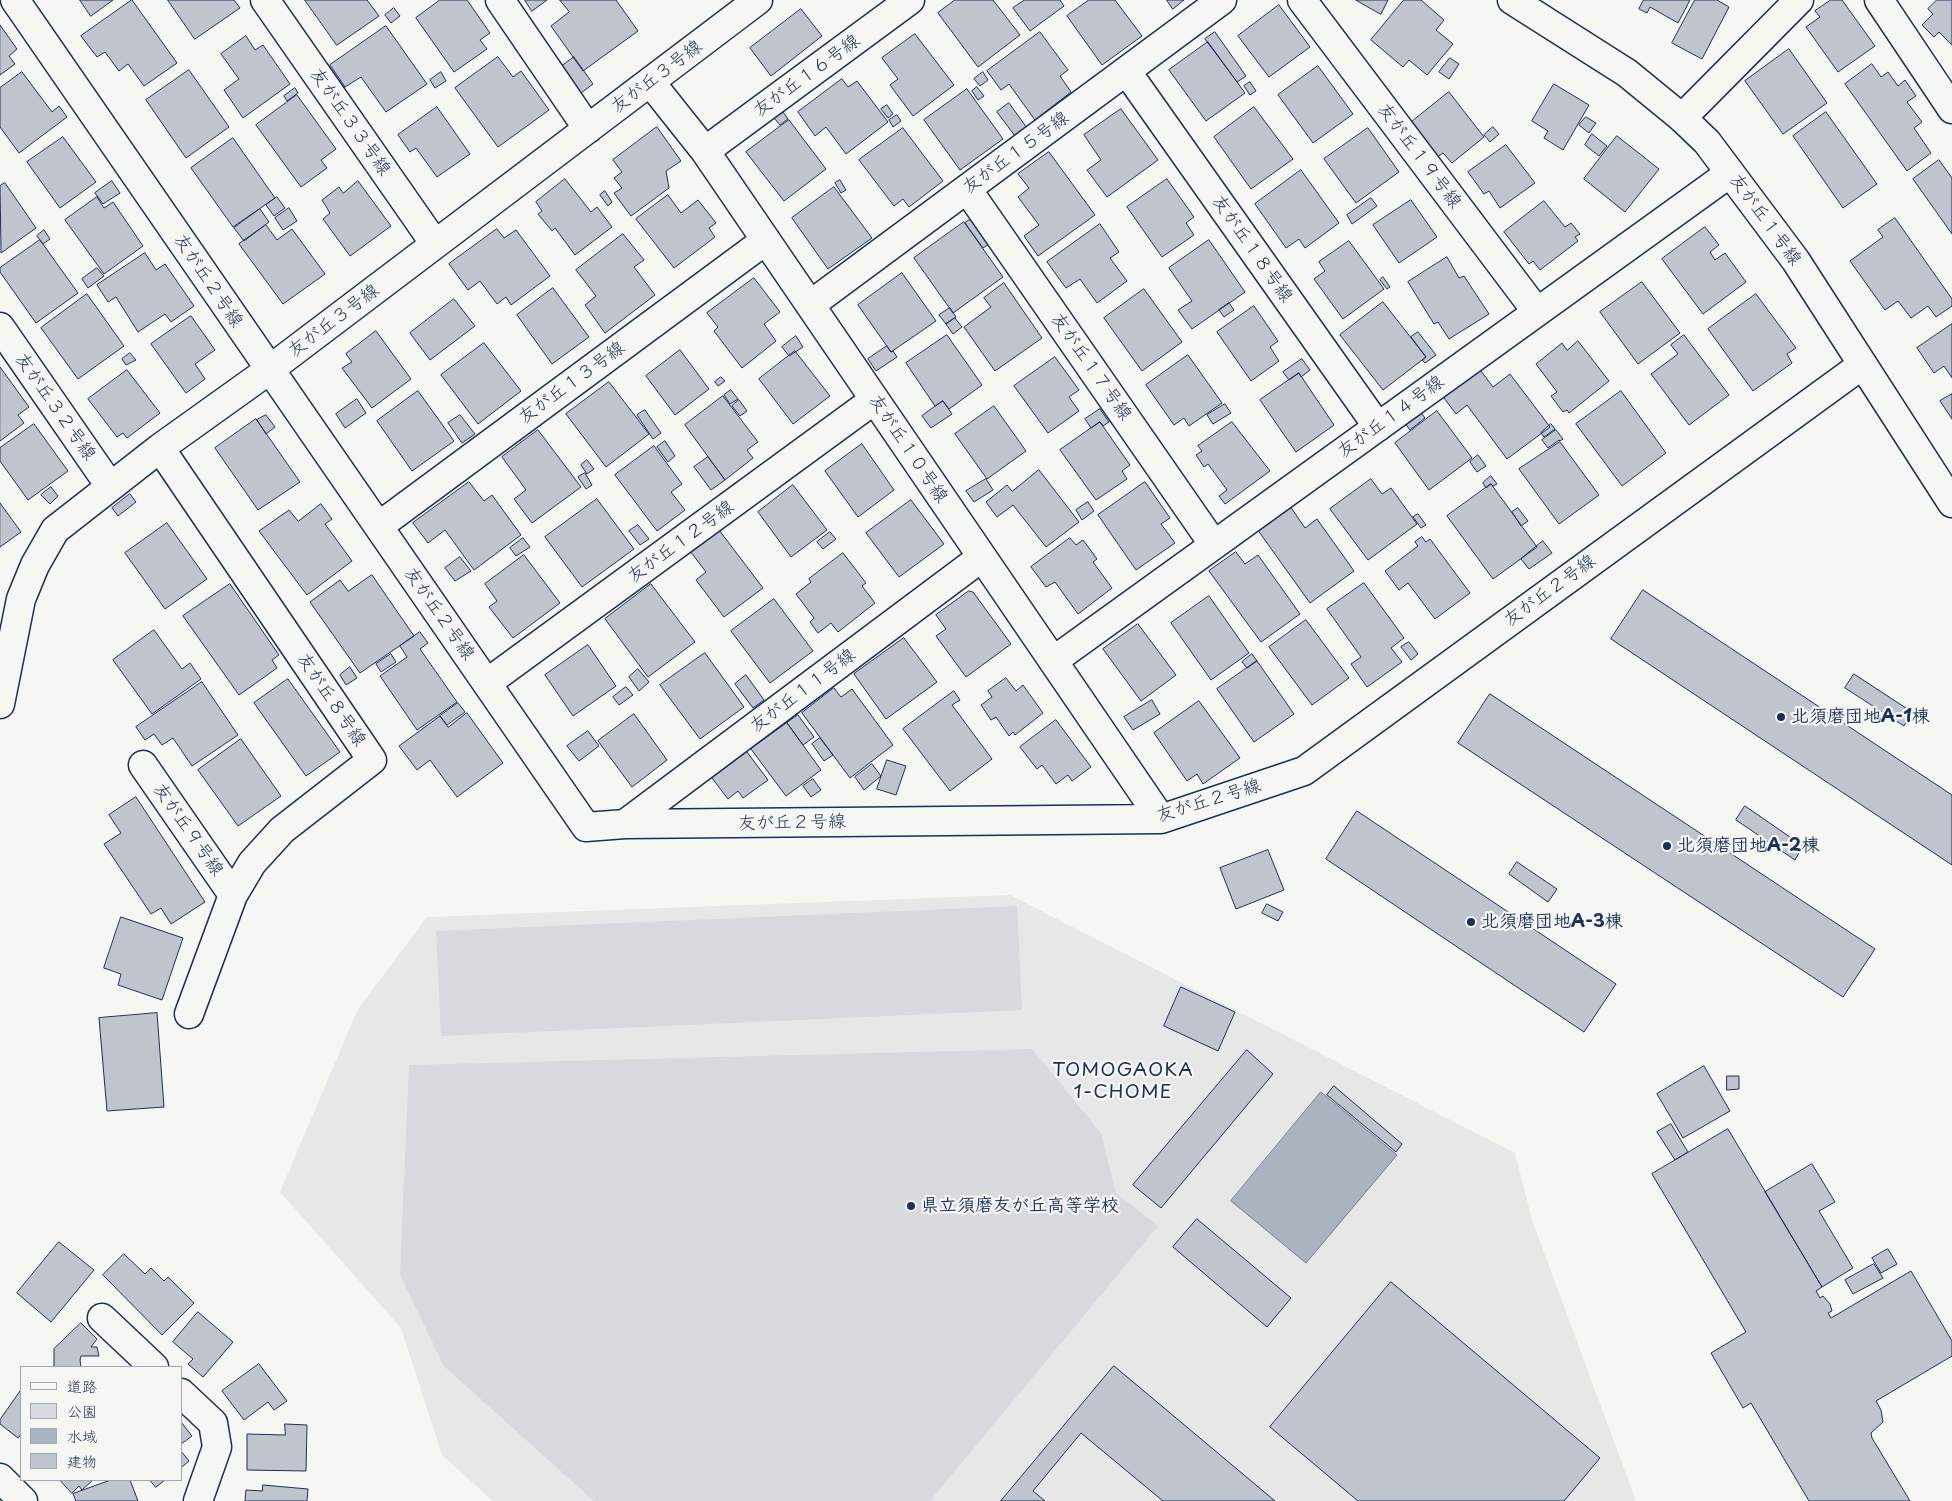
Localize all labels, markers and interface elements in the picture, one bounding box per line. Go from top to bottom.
street label: 友が丘１６号線 [750,30,864,122]
street label: 友が丘３号線 [607,36,707,118]
street label: 友が丘３３号線 [305,64,395,180]
street label: 友が丘１９号線 [1372,99,1466,213]
street label: 友が丘１５号線 [959,107,1073,199]
street label: 友が丘１号線 [1725,170,1805,270]
street label: 友が丘１８号線 [1207,191,1297,307]
street label: 友が丘２号線 [169,230,247,332]
street label: 友が丘３号線 [284,280,384,362]
street label: 友が丘１７号線 [1046,309,1136,425]
street label: 友が丘１３号線 [515,337,629,429]
street label: 友が丘３２号線 [10,349,100,465]
street label: 友が丘１４号線 [1334,371,1448,463]
street label: 友が丘１０号線 [864,391,952,507]
street label: 友が丘１２号線 [624,496,738,588]
street label: 友が丘２号線 [1500,551,1600,631]
street label: 友が丘２号線 [399,564,479,664]
street label: 友が丘１１号線 [746,644,860,738]
street label: 友が丘８号線 [292,649,370,751]
place label: 北須磨団地A-1棟 [1791,706,1930,728]
marker: 北須磨団地A-1棟 [1775,711,1787,723]
street label: 友が丘２号線 [1154,775,1264,827]
street label: 友が丘９号線 [148,780,228,880]
street label: 友が丘２号線 [738,811,846,835]
place label: 北須磨団地A-2棟 [1677,835,1819,857]
marker: 北須磨団地A-2棟 [1661,840,1673,852]
place label: 北須磨団地A-3棟 [1481,911,1623,933]
marker: 北須磨団地A-3棟 [1465,916,1477,928]
district label: TOMOGAOKA 1-CHOME [1052,1060,1194,1104]
place label: 県立須磨友が丘高等学校 [921,1195,1119,1217]
marker: 県立須磨友が丘高等学校 [905,1200,917,1212]
legend [20,1366,182,1481]
text: 道路 [67,1374,97,1397]
text: 公園 [67,1399,97,1422]
text: 水域 [67,1424,97,1447]
text: 建物 [67,1449,97,1472]

